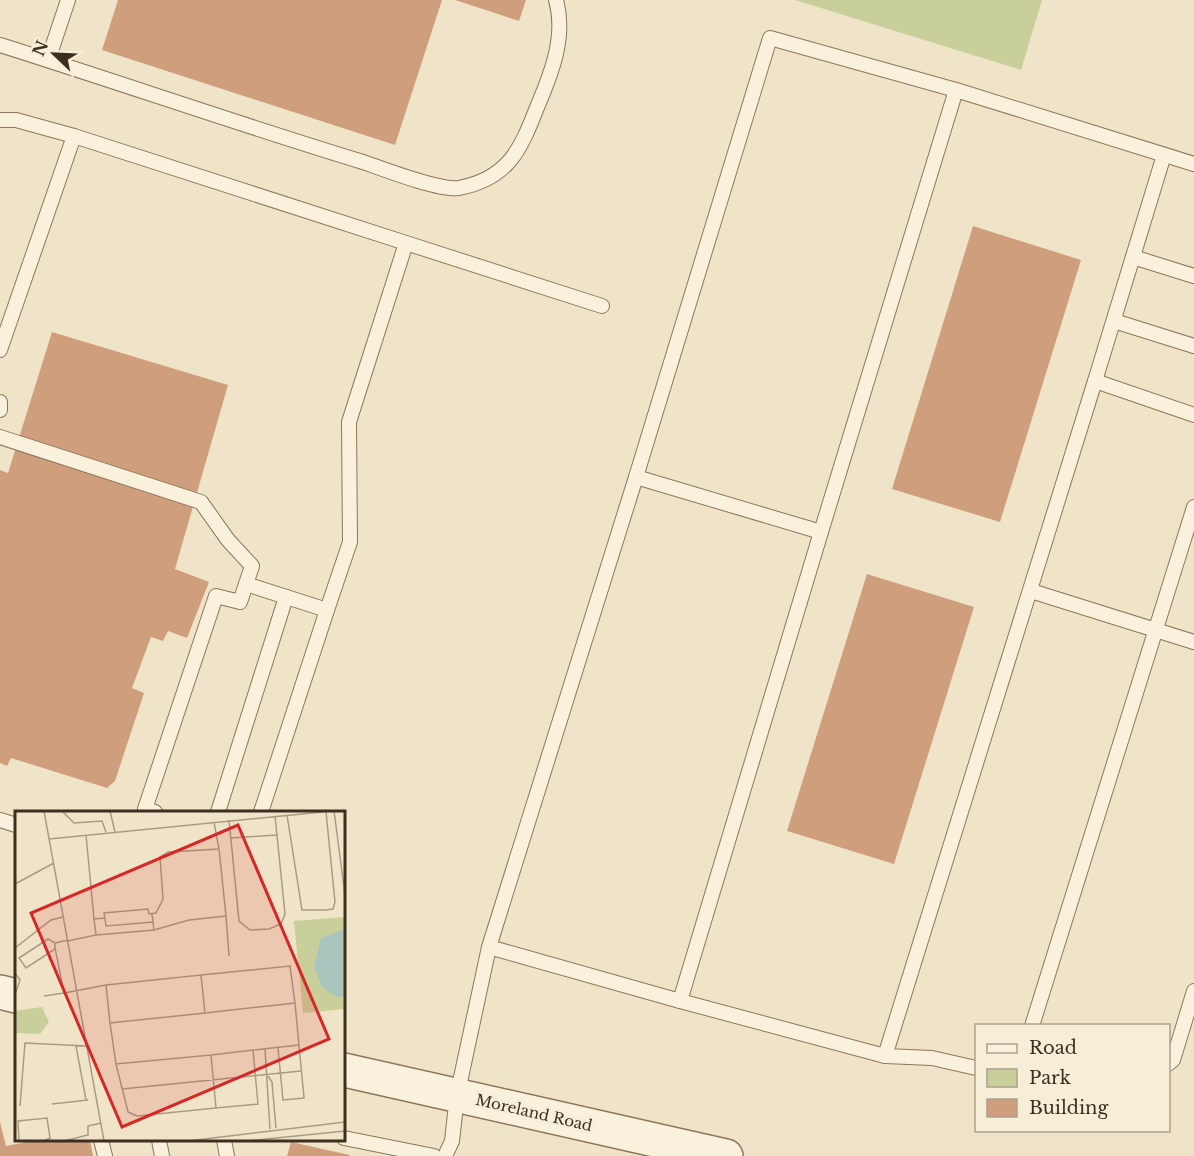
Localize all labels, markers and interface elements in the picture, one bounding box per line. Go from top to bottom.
north arrow [24,24,84,84]
text: N [28,37,52,59]
inset map [15,811,345,1141]
legend [975,1024,1170,1132]
text: Road [1029,1037,1077,1059]
text: Park [1029,1067,1071,1089]
street label: Moreland Road [474,1090,594,1135]
text: Building [1029,1097,1108,1119]

